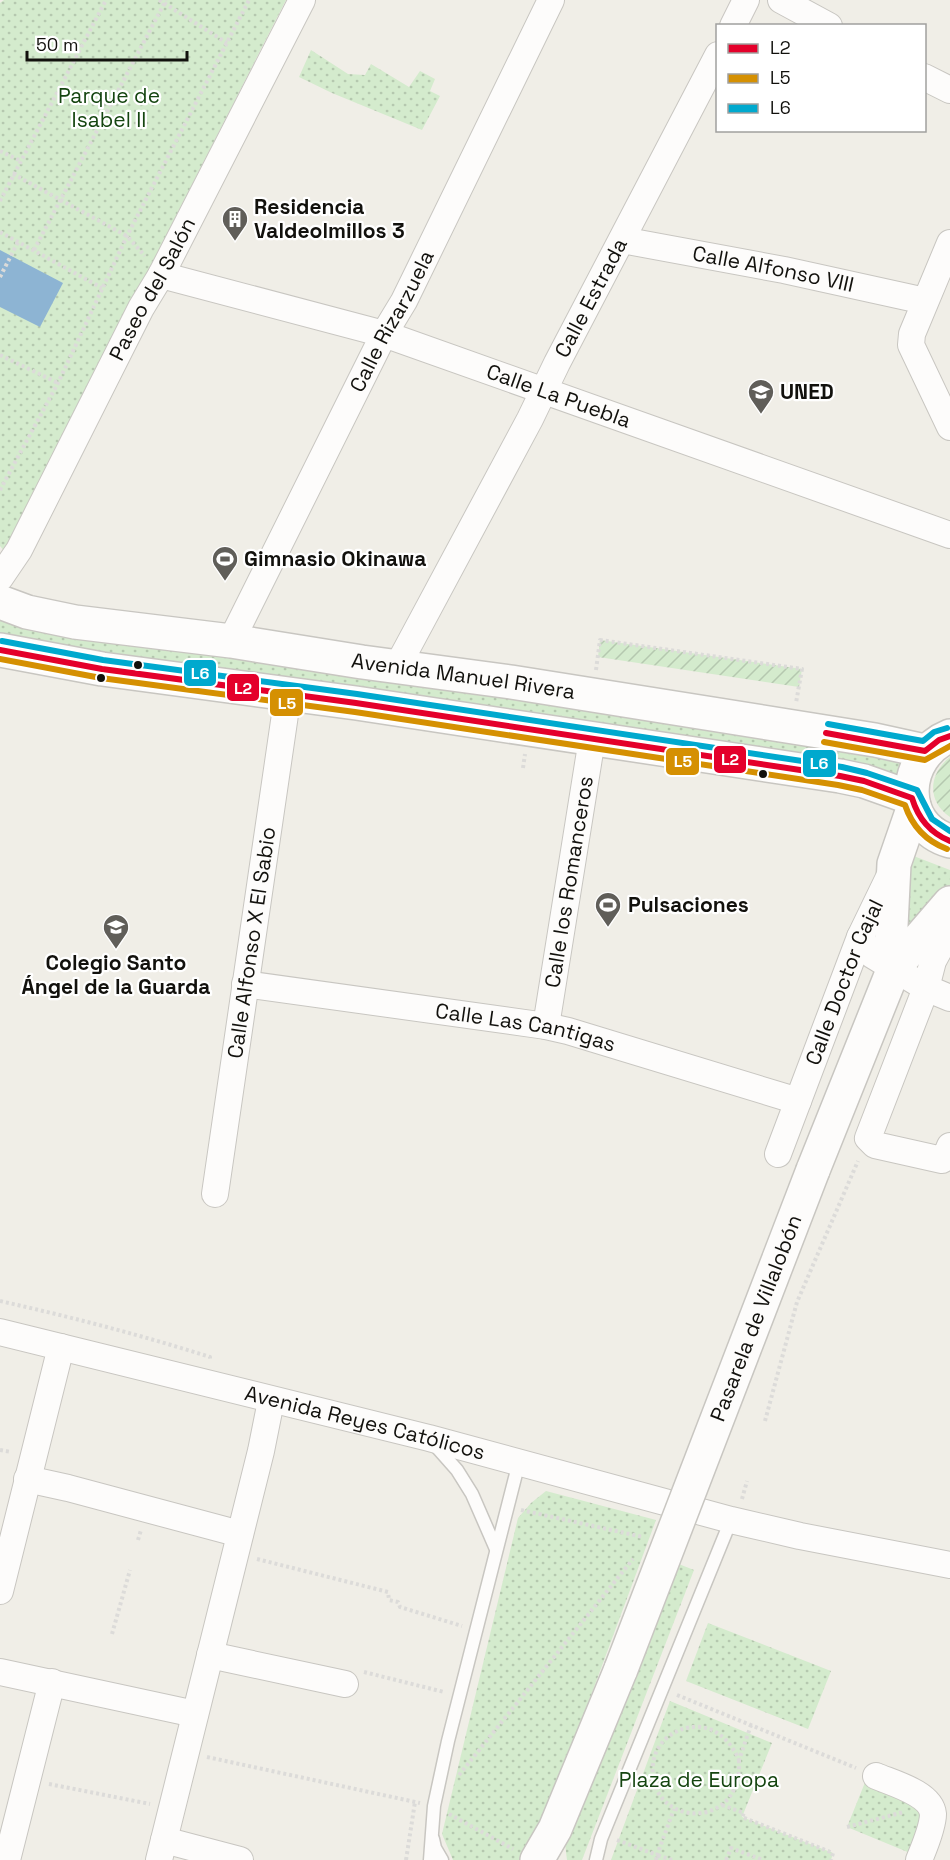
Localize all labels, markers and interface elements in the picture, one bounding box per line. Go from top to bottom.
scale bar [27,24,188,62]
legend [716,24,926,132]
text: 50 m [36,33,78,56]
text: L2 [770,36,791,59]
text: L5 [770,66,791,89]
park label: Parque de Isabel II [58,82,160,133]
text: L6 [770,96,791,119]
place label: Residencia Valdeolmillos 3 [254,193,405,244]
building icon: Residencia Valdeolmillos 3 [220,204,250,242]
street label: Paseo del Salón [103,213,201,365]
street label: Calle Estrada [548,233,633,362]
street label: Calle Alfonso VIII [690,239,857,298]
street label: Calle Rizarzuela [343,246,440,396]
street label: Calle La Puebla [483,358,635,434]
school or university icon: UNED [746,377,776,415]
place label: UNED [780,378,834,405]
sports icon: Gimnasio Okinawa [210,544,240,582]
place label: Gimnasio Okinawa [244,545,426,572]
street label: Avenida Manuel Rivera [350,647,577,705]
unlabelled marker [132,659,144,671]
line badge: L6 [183,659,217,687]
text: L6 [191,663,209,684]
unlabelled marker [95,672,107,684]
line badge: L2 [226,673,260,702]
text: L2 [234,678,252,699]
line badge: L5 [269,688,304,717]
text: L5 [278,693,297,714]
line badge: L2 [713,745,747,774]
line badge: L5 [665,747,700,776]
text: L2 [721,749,739,770]
line badge: L6 [802,749,837,778]
text: L5 [674,751,693,772]
text: L6 [810,753,828,774]
unlabelled marker [757,768,769,780]
street label: Calle los Romanceros [538,774,599,990]
street label: Calle Alfonso X El Sabio [221,825,281,1060]
sports icon: Pulsaciones [593,890,623,928]
place label: Pulsaciones [628,891,749,918]
street label: Calle Doctor Cajal [799,895,889,1069]
school or university icon: Colegio Santo Ángel de la Guarda [101,912,131,950]
place label: Colegio Santo Ángel de la Guarda [21,949,211,1000]
street label: Calle Las Cantigas [434,997,619,1058]
street label: Pasarela de Villalobón [704,1211,808,1425]
street label: Avenida Reyes Católicos [242,1379,488,1466]
park label: Plaza de Europa [619,1766,779,1793]

